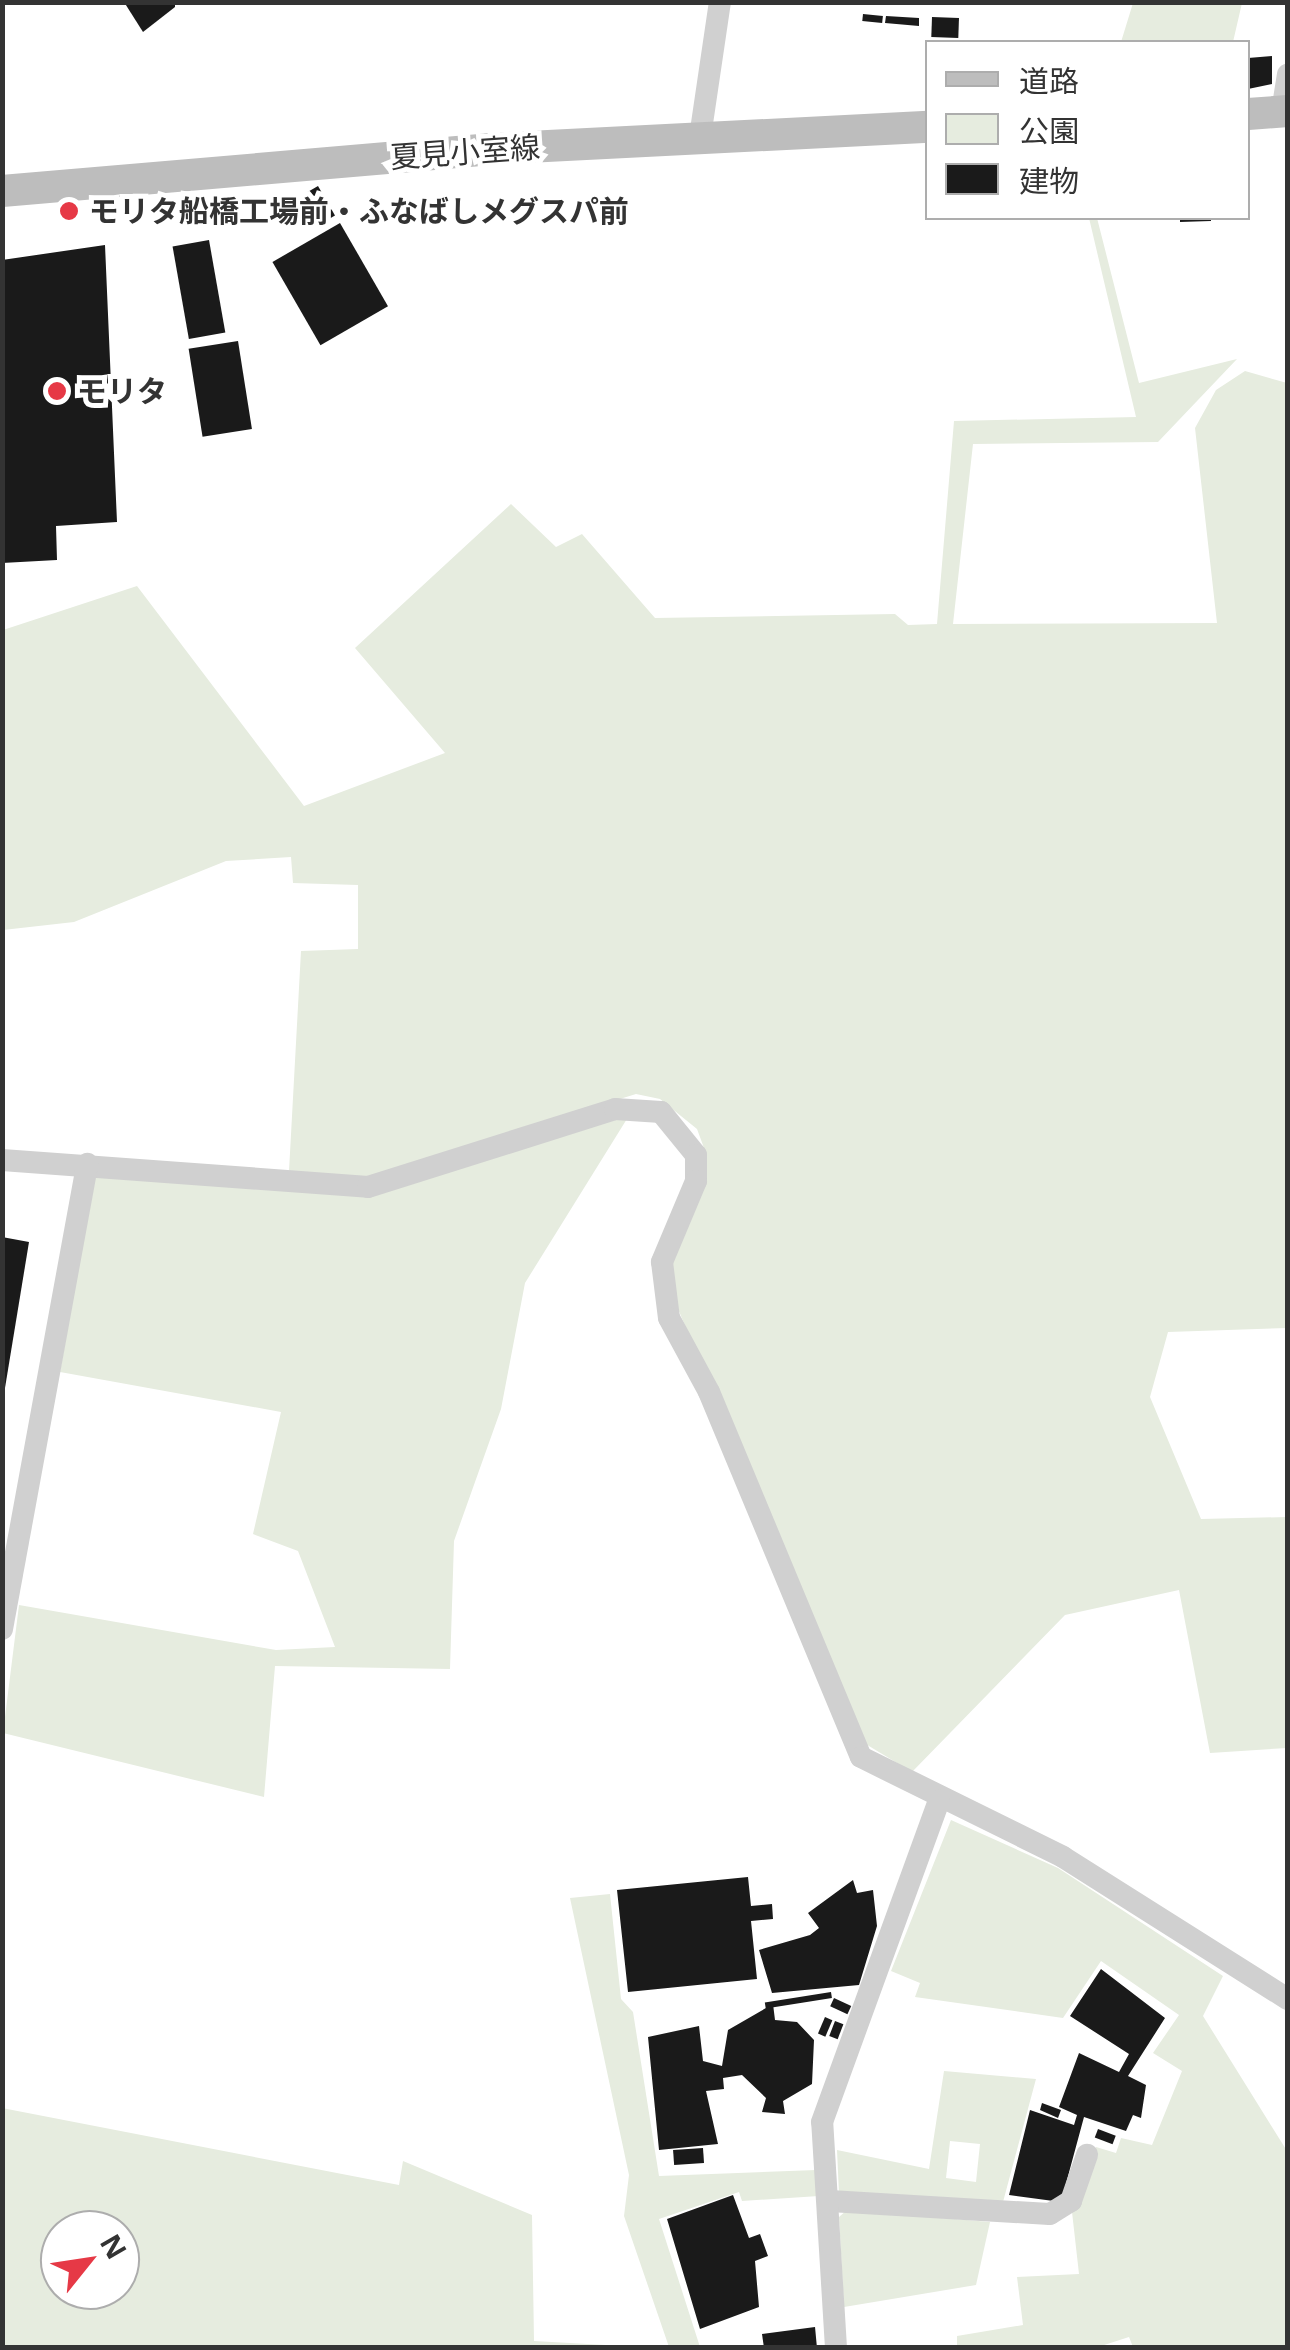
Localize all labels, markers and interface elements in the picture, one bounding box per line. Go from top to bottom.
legend [925,40,1250,220]
text: 道路 [1019,60,1079,101]
text: 公園 [1019,110,1079,151]
street label: 夏見小室線 [389,129,541,175]
text: 建物 [1019,160,1079,201]
place label: モリタ船橋工場前・ふなばしメグスパ前 [89,193,629,229]
marker: モリタ船橋工場前・ふなばしメグスパ前 [58,200,80,222]
place label: モリタ [77,373,167,409]
marker: モリタ [46,380,68,402]
north arrow [40,2210,140,2310]
text: N [92,2227,136,2265]

